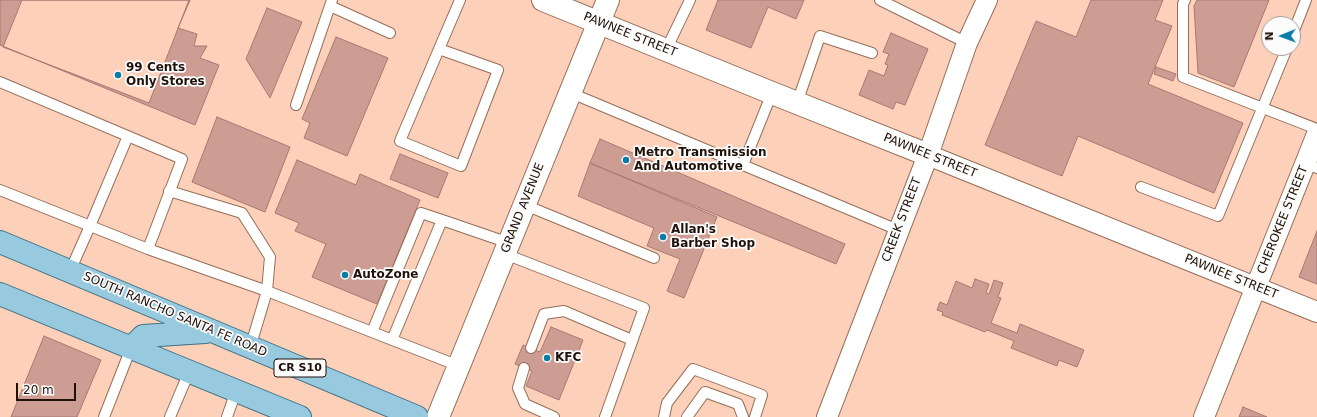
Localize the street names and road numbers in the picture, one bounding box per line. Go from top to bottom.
street label: PAWNEE STREET [581,10,679,60]
street label: PAWNEE STREET [881,131,979,181]
street label: GRAND AVENUE [498,161,548,255]
street label: CHEROKEE STREET [1255,164,1311,276]
street label: CREEK STREET [879,176,925,264]
street label: PAWNEE STREET [1182,252,1280,302]
street label: SOUTH RANCHO SANTA FE ROAD [81,270,269,360]
road number: CR S10 [274,359,326,377]

